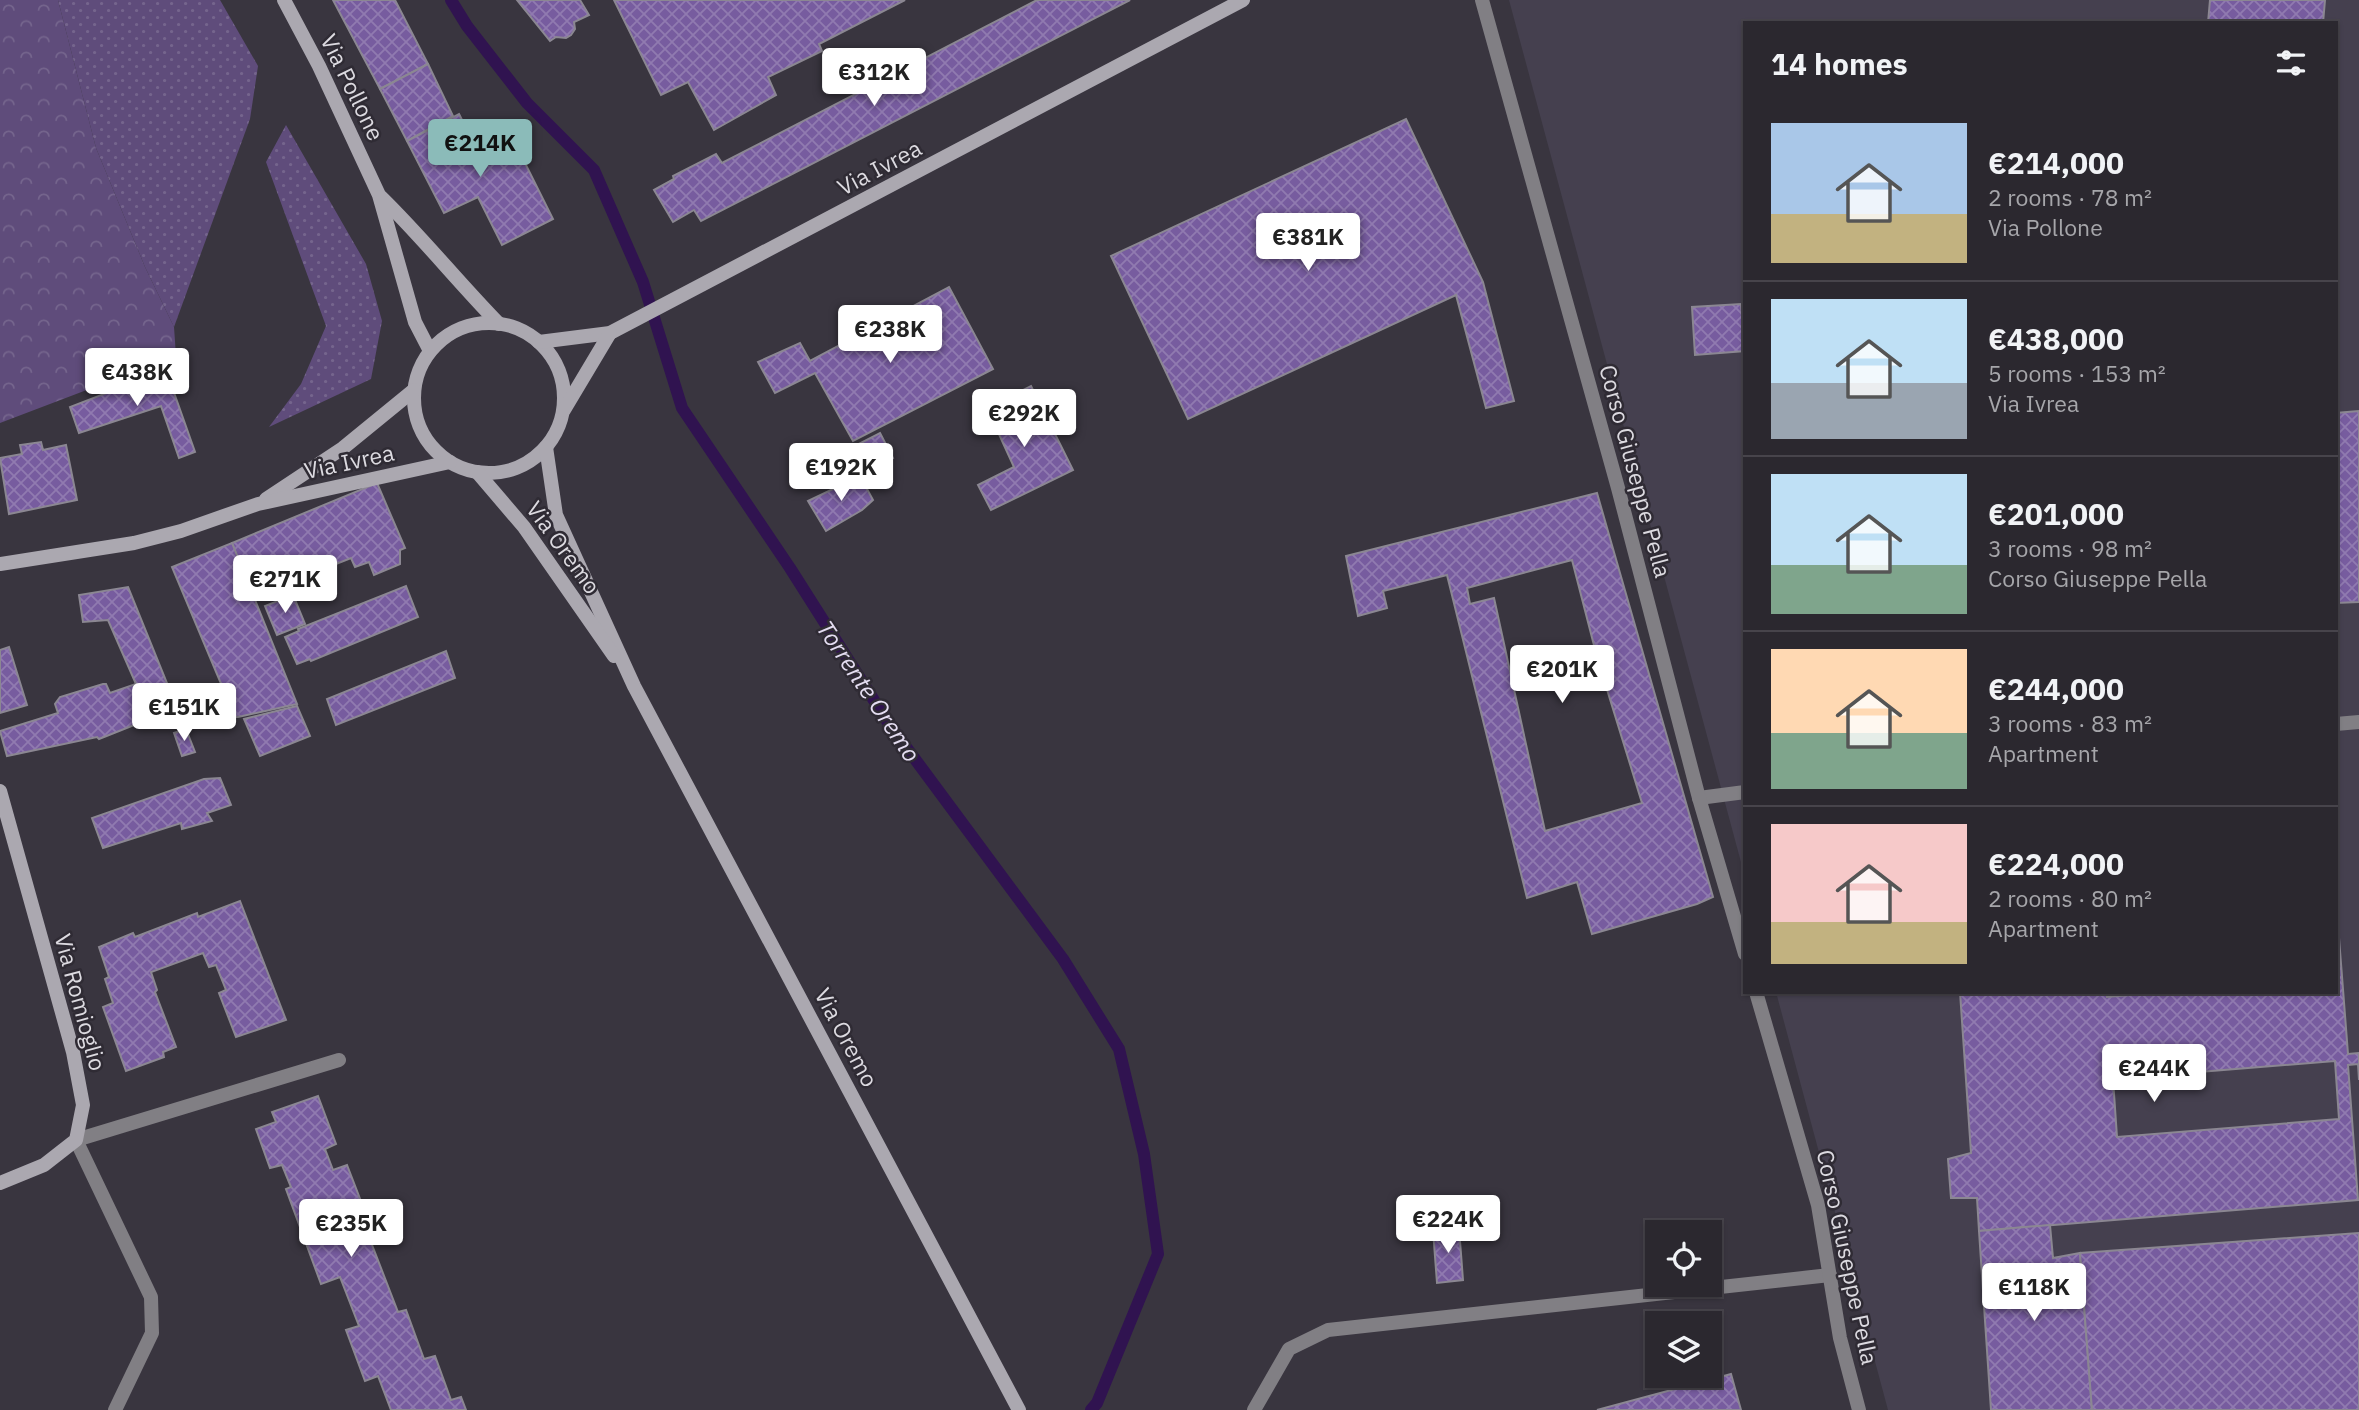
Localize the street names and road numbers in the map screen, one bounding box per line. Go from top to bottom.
street label: Via Pollone [314,29,392,145]
street label: Via Ivrea [832,132,926,202]
street label: Corso Giuseppe Pella [1593,361,1679,581]
street label: Via Ivrea [301,437,397,485]
street label: Via Oremo [520,495,608,599]
street label: Via Romioglio [48,930,114,1074]
street label: Via Oremo [808,982,886,1092]
street label: Corso Giuseppe Pella [1811,1147,1885,1367]

